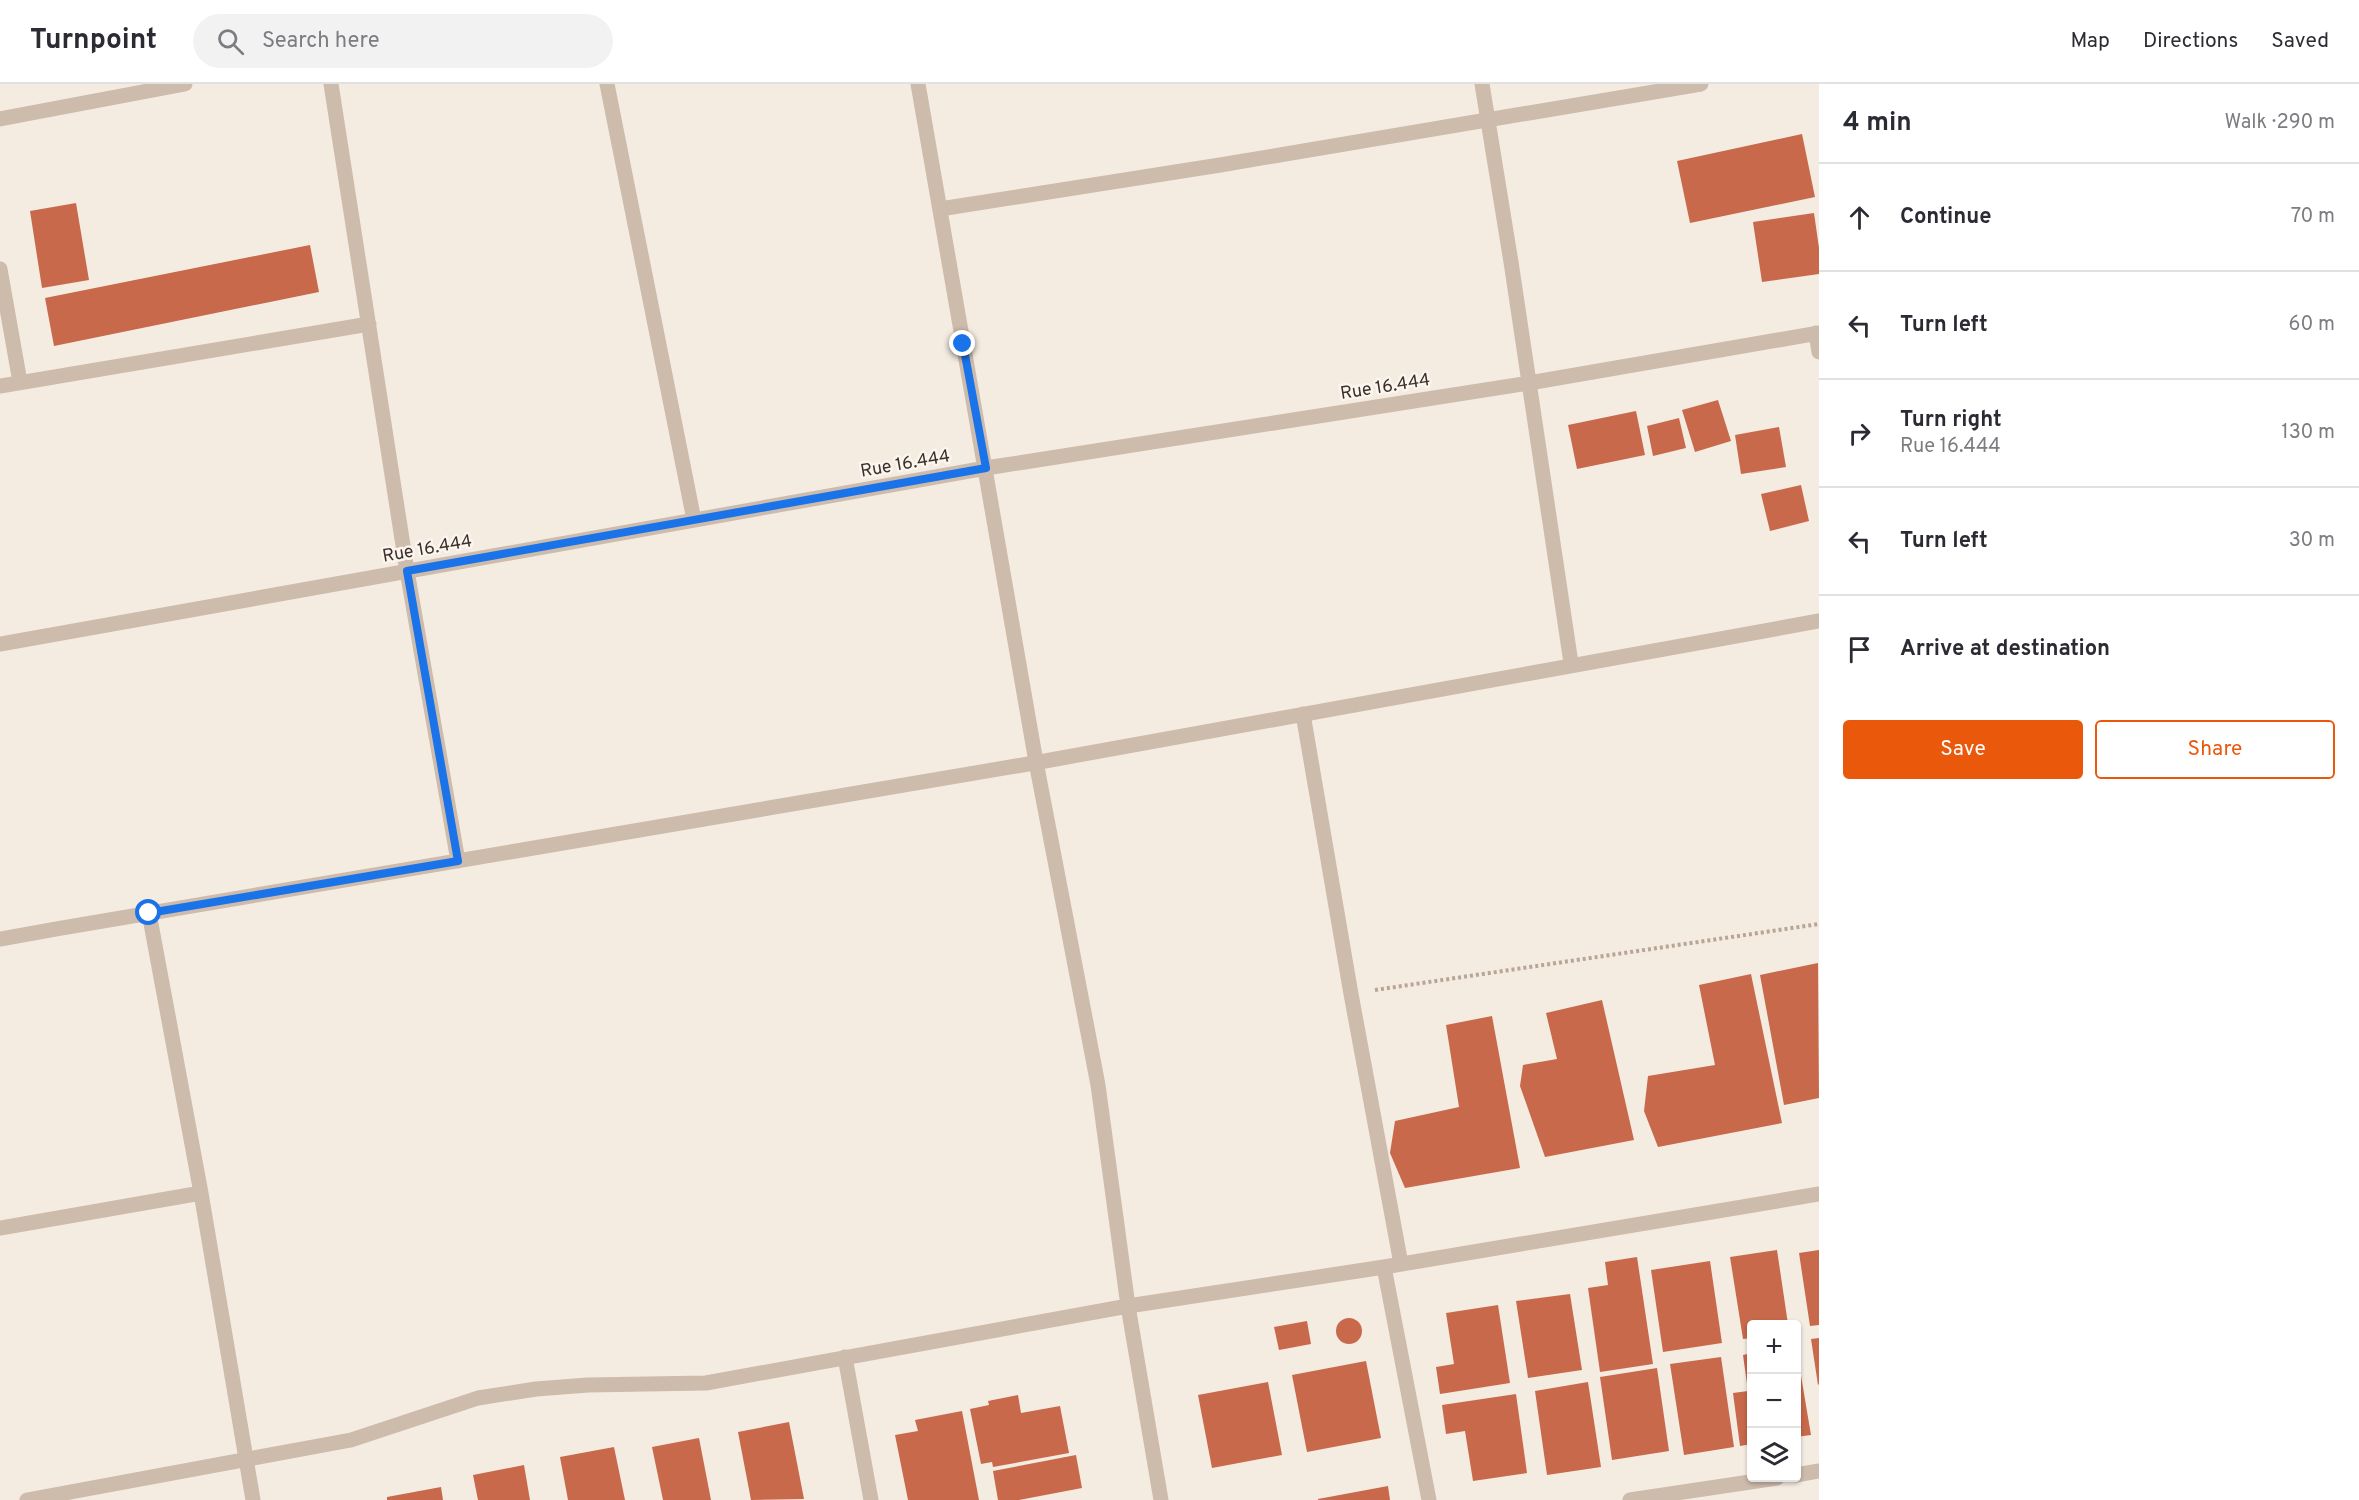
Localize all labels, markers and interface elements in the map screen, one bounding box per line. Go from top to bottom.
search box [193,14,613,68]
text: Turnpoint [30,23,157,59]
icon: search [214,25,247,58]
text: Search here [262,28,379,55]
text: Map [2070,28,2110,55]
text: Directions [2143,28,2238,55]
text: Saved [2271,28,2329,55]
text: 4 min [1843,107,1912,140]
text: Walk · 290 m [2224,110,2335,136]
icon: ahead [1843,201,1876,234]
text: Continue [1900,204,1991,231]
text: 70 m [2291,204,2335,230]
icon: left [1843,309,1876,342]
text: Turn left [1900,312,1988,339]
text: 60 m [2289,312,2335,338]
route end [949,330,975,356]
street label: Rue 16.444 [1339,369,1432,406]
text: Turn right [1900,407,2002,434]
icon: right [1843,417,1876,450]
text: 130 m [2281,420,2335,446]
text: Rue 16.444 [1900,434,2001,460]
street label: Rue 16.444 [859,445,952,484]
icon: left [1843,525,1876,558]
text: Turn left [1900,528,1988,555]
text: 30 m [2289,528,2335,554]
street label: Rue 16.444 [381,530,474,569]
icon: arrive [1843,633,1876,666]
text: Arrive at destination [1900,636,2110,663]
button: Save [1843,720,2083,779]
button: Share [2095,720,2335,779]
route start [135,899,161,925]
map controls [1747,1320,1801,1482]
button: + [1747,1320,1801,1374]
button: − [1747,1374,1801,1428]
button: layers [1747,1428,1801,1482]

